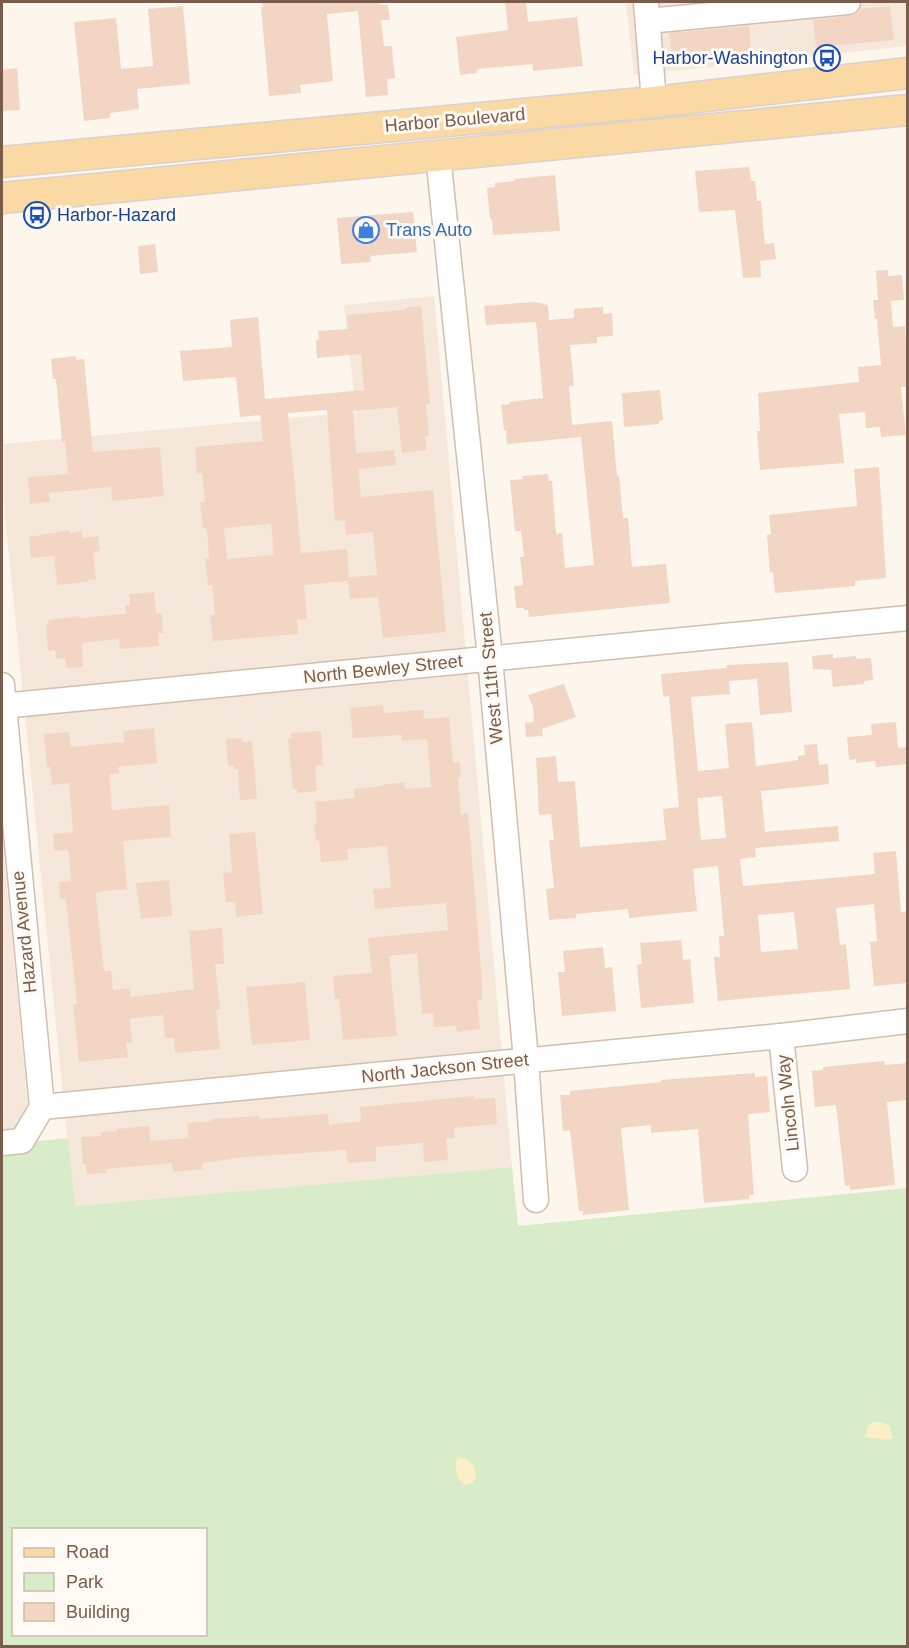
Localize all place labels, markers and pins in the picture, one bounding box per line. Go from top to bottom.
bus stop icon: Harbor-Washington [812,43,842,73]
place label: Harbor-Washington [653,48,808,68]
bus stop icon: Harbor-Hazard [22,200,52,230]
place label: Harbor-Hazard [57,205,176,225]
shop icon: Trans Auto [351,215,381,245]
place label: Trans Auto [386,220,472,240]

